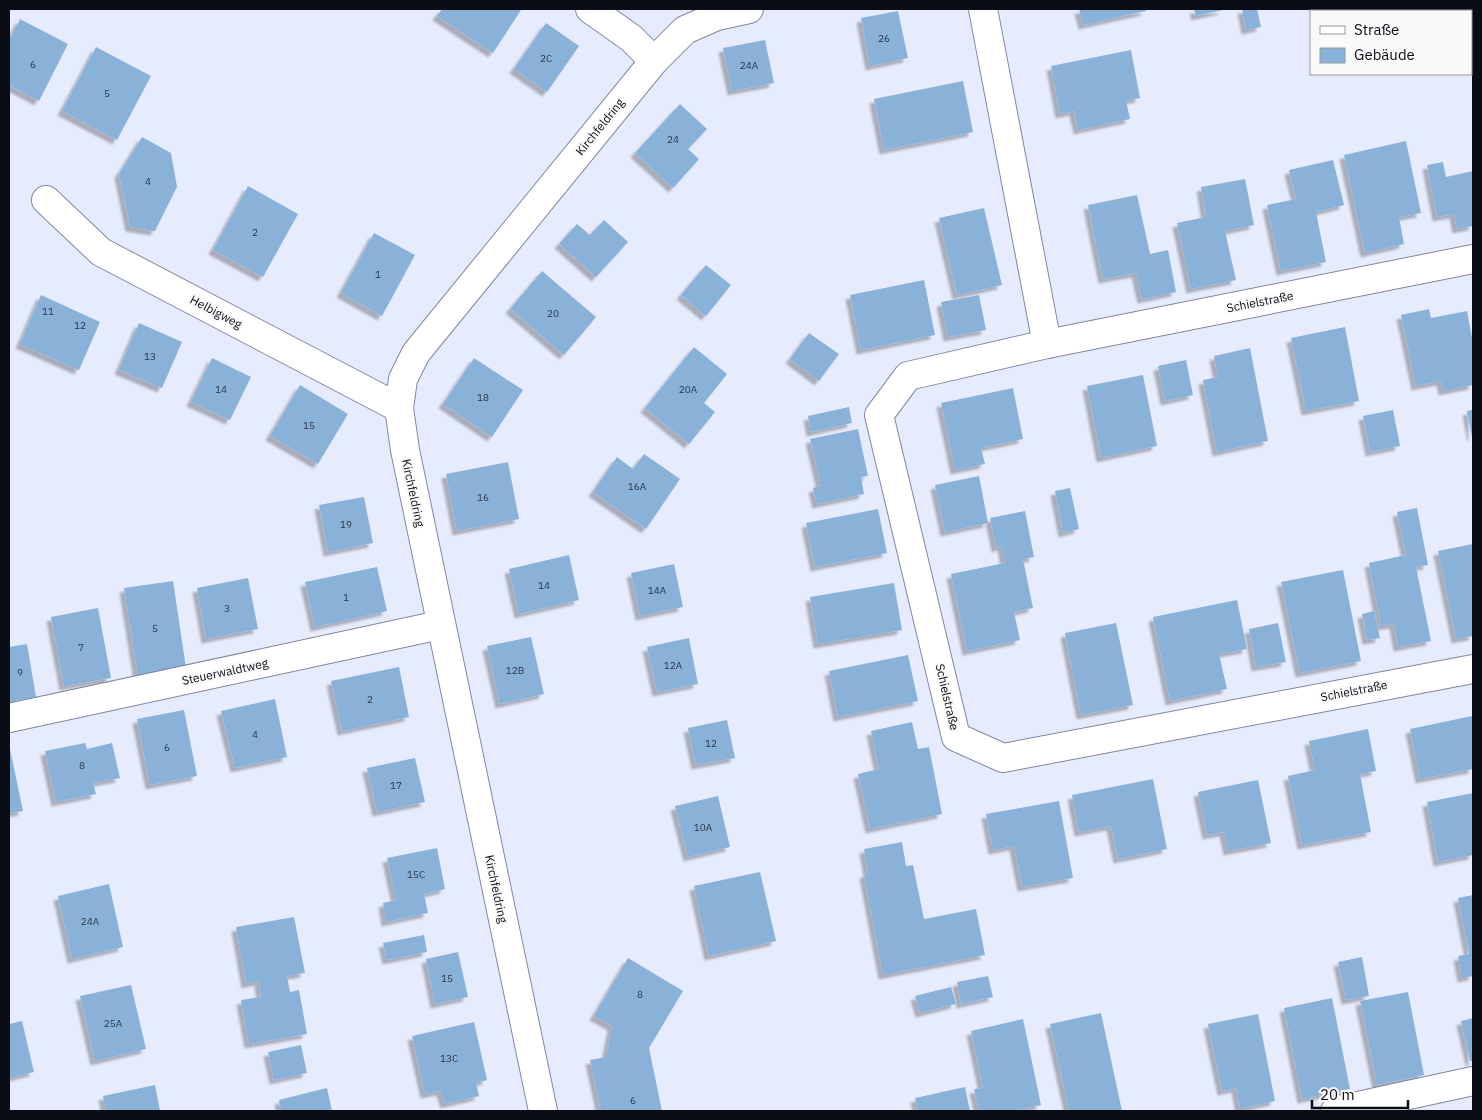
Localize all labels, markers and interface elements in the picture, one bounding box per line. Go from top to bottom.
legend [1310,10,1472,75]
text: Straße [1354,20,1399,39]
house number: 26 [878,32,890,45]
text: Gebäude [1354,45,1415,64]
house number: 2C [540,52,552,65]
house number: 6 [30,58,36,71]
house number: 24A [740,59,759,72]
house number: 5 [104,87,110,100]
street label: Kirchfeldring [572,95,628,158]
house number: 24 [667,133,679,146]
house number: 4 [145,175,151,188]
house number: 2 [252,226,258,239]
house number: 1 [375,268,381,281]
street label: Schielstraße [1225,288,1295,315]
street label: Helbigweg [188,292,245,332]
house number: 11 [42,305,54,318]
house number: 20 [547,307,559,320]
house number: 12 [74,319,86,332]
house number: 13 [144,350,156,363]
house number: 14 [215,383,227,396]
house number: 20A [679,383,698,396]
house number: 18 [477,391,489,404]
house number: 15 [303,419,315,432]
street label: Kirchfeldring [399,458,428,529]
house number: 16A [628,480,647,493]
house number: 16 [477,491,489,504]
house number: 19 [340,518,352,531]
house number: 14 [538,579,550,592]
house number: 14A [648,584,667,597]
house number: 1 [343,591,349,604]
house number: 3 [224,602,230,615]
house number: 5 [152,622,158,635]
house number: 7 [78,641,84,654]
street label: Steuerwaldtweg [180,655,270,688]
house number: 12A [664,659,683,672]
street label: Schielstraße [933,662,962,732]
house number: 12B [506,664,524,677]
house number: 9 [17,666,23,679]
street label: Schielstraße [1319,677,1389,704]
house number: 2 [367,693,373,706]
house number: 4 [252,728,258,741]
house number: 12 [705,737,717,750]
house number: 6 [164,741,170,754]
house number: 8 [79,759,85,772]
house number: 17 [390,779,402,792]
house number: 10A [694,821,713,834]
street label: Kirchfeldring [482,854,511,925]
house number: 15C [407,868,425,881]
house number: 24A [81,915,100,928]
house number: 15 [441,972,453,985]
house number: 8 [637,988,643,1001]
house number: 25A [104,1017,123,1030]
house number: 13C [440,1052,458,1065]
scale bar [1312,1078,1408,1110]
text: 20 m [1320,1085,1355,1104]
house number: 6 [630,1094,636,1107]

